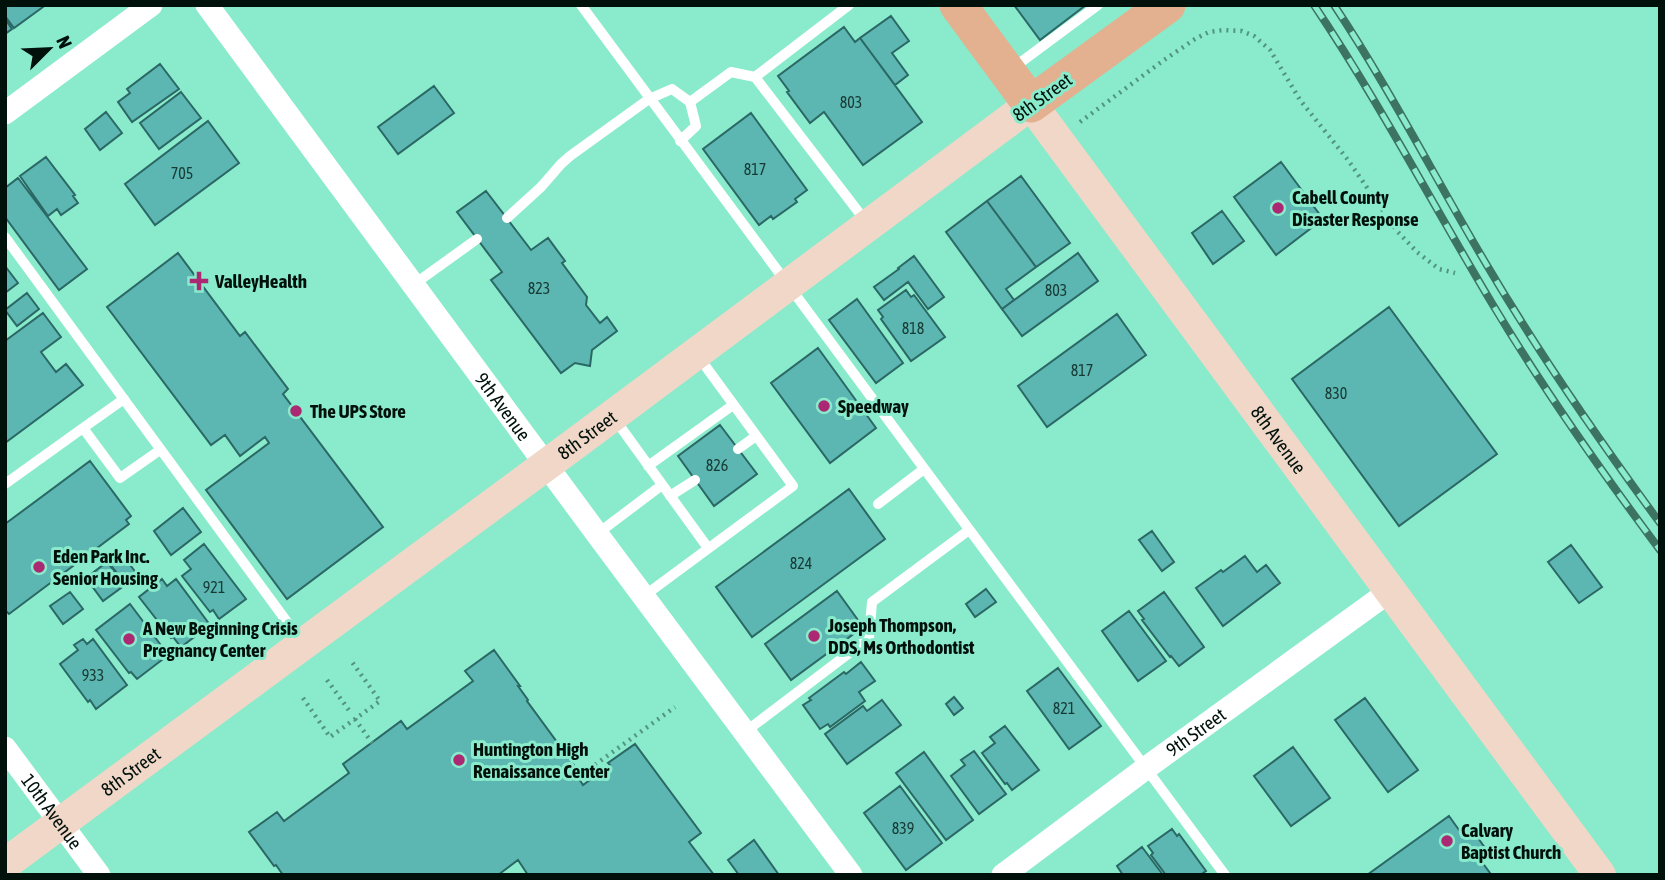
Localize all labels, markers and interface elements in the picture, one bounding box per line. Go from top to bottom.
north arrow [14,14,84,84]
text: N [52,32,77,52]
street label: 8th Street [1008,68,1076,126]
house number: 803 [840,93,862,111]
house number: 817 [744,160,766,178]
house number: 705 [171,164,193,182]
place label: Cabell County Disaster Response [1292,186,1419,230]
marker: Cabell County Disaster Response [1270,200,1286,216]
place label: ValleyHealth [214,270,307,292]
marker: ValleyHealth [189,271,209,291]
house number: 823 [528,279,550,297]
house number: 803 [1045,281,1067,299]
house number: 818 [902,319,924,337]
house number: 817 [1071,361,1093,379]
street label: 9th Avenue [471,368,535,445]
house number: 830 [1325,384,1347,402]
place label: Speedway [838,395,909,417]
marker: Speedway [816,398,832,414]
place label: The UPS Store [310,400,406,422]
street label: 8th Avenue [1246,401,1311,478]
marker: The UPS Store [288,403,304,419]
street label: 8th Street [553,406,621,464]
house number: 826 [706,456,728,474]
place label: Eden Park Inc. Senior Housing [53,545,159,589]
house number: 824 [790,554,812,572]
marker: Eden Park Inc. Senior Housing [31,559,47,575]
house number: 921 [203,578,225,596]
place label: Joseph Thompson, DDS, Ms Orthodontist [827,614,975,658]
place label: A New Beginning Crisis Pregnancy Center [142,617,298,661]
marker: Joseph Thompson, DDS, Ms Orthodontist [806,628,822,644]
marker: A New Beginning Crisis Pregnancy Center [121,631,137,647]
house number: 933 [82,666,104,684]
house number: 821 [1053,699,1075,717]
street label: 9th Street [1162,703,1230,761]
place label: Huntington High Renaissance Center [473,738,610,782]
street label: 8th Street [97,742,164,800]
marker: Huntington High Renaissance Center [451,752,467,768]
street label: 10th Avenue [17,770,87,853]
house number: 839 [892,819,914,837]
place label: Calvary Baptist Church [1461,819,1561,863]
marker: Calvary Baptist Church [1439,833,1455,849]

